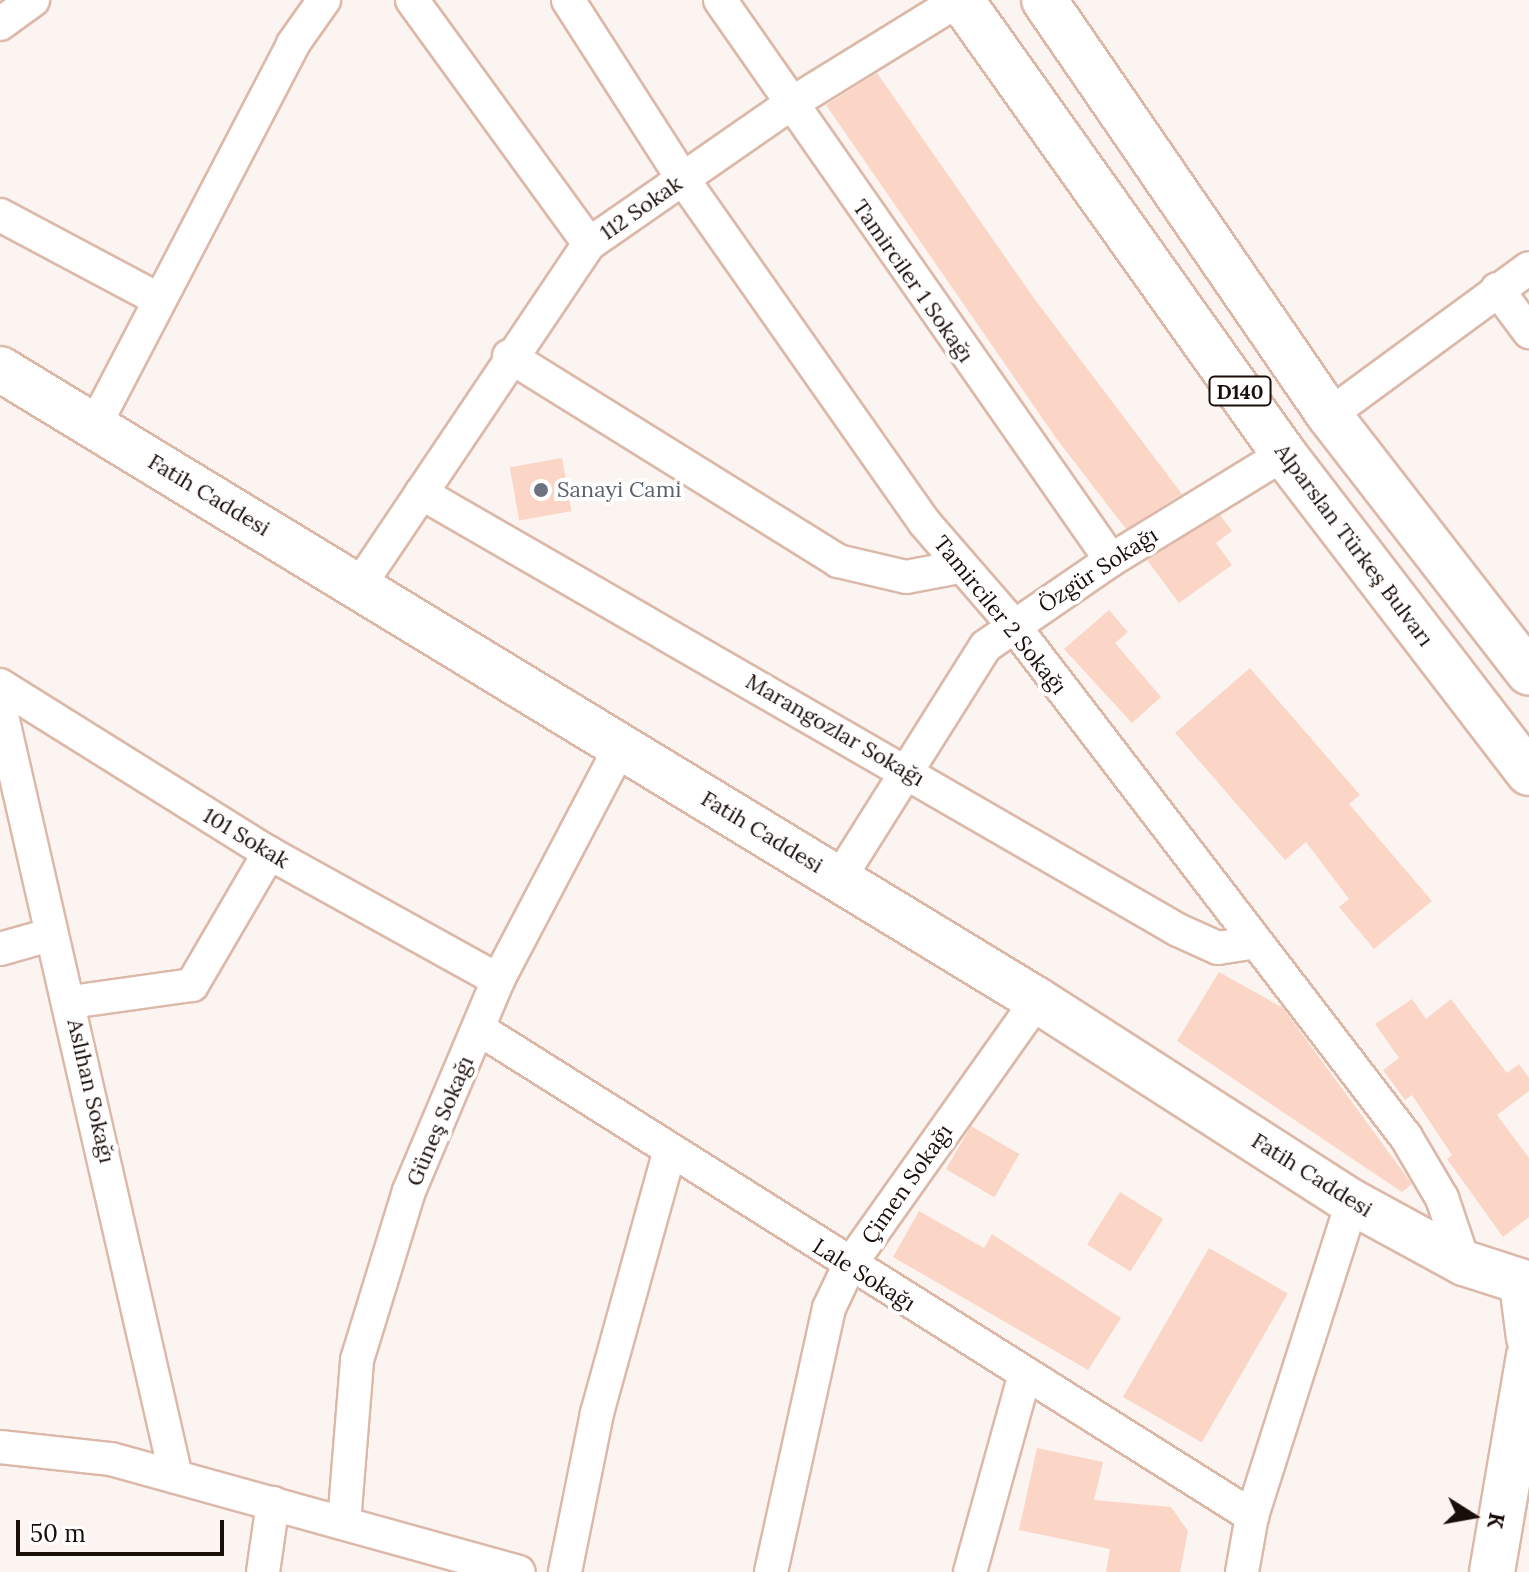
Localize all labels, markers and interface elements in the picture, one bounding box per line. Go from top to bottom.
street label: 112 Sokak [595,170,687,246]
street label: Tamirciler 1 Sokağı [847,195,979,367]
road number: D140 [1208,375,1272,407]
street label: Alparslan Türkeş Bulvarı [1269,438,1439,652]
street label: Fatih Caddesi [143,448,275,542]
place label: Sanayi Cami [557,477,681,503]
marker: Sanayi Cami [532,481,550,499]
street label: Özgür Sokağı [1033,522,1163,618]
street label: Tamirciler 2 Sokağı [928,530,1072,700]
street label: Marangozlar Sokağı [741,668,929,792]
street label: Fatih Caddesi [696,785,828,879]
street label: 101 Sokak [198,802,294,874]
street label: Aslıhan Sokağı [62,1016,120,1166]
street label: Güneş Sokağı [401,1052,479,1190]
street label: Çimen Sokağı [856,1119,958,1249]
street label: Fatih Caddesi [1247,1127,1377,1223]
street label: Lale Sokağı [808,1233,920,1317]
north arrow [1433,1476,1513,1556]
scale bar [20,1504,228,1554]
text: K [1481,1510,1512,1531]
text: 50 m [30,1518,86,1549]

